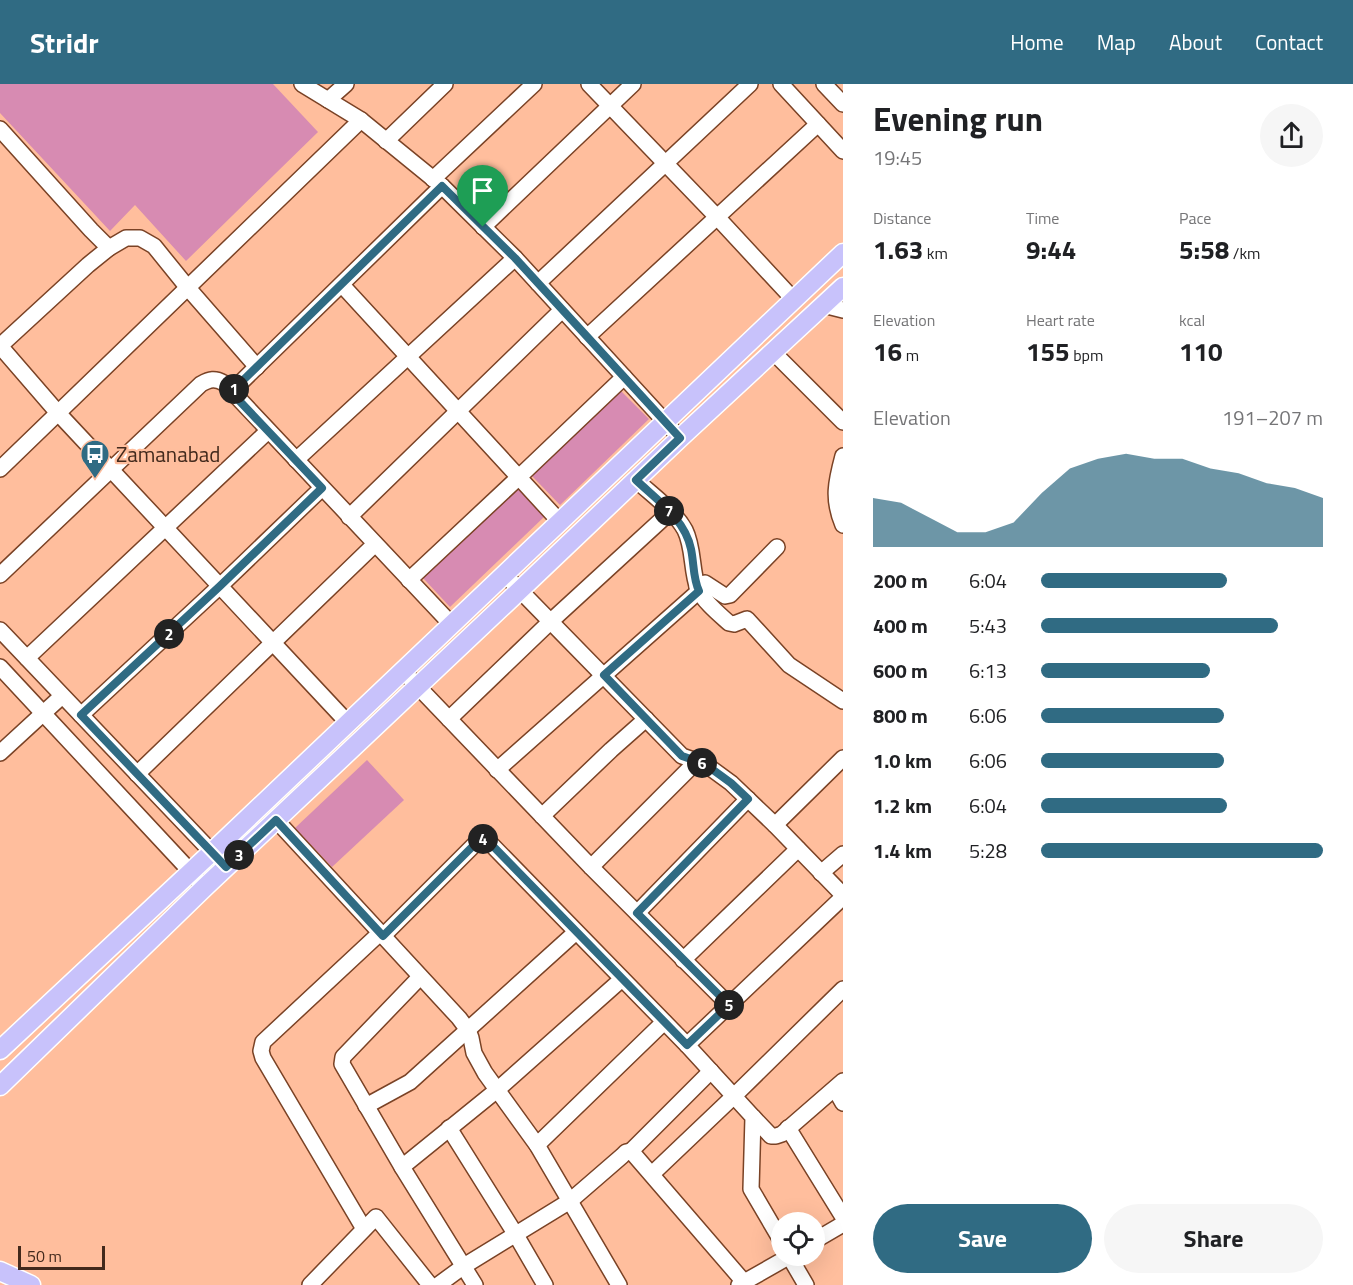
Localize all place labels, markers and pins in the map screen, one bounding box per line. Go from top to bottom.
pin [457,165,508,227]
pin: 1 [219,374,249,404]
bus stop icon: Zamanabad [79,438,111,480]
place label: Zamanabad [116,438,220,470]
pin: 7 [654,496,684,526]
pin: 2 [154,619,184,649]
pin: 6 [687,748,717,778]
pin: 4 [468,824,498,854]
pin: 3 [224,840,254,870]
pin: 5 [714,990,744,1020]

